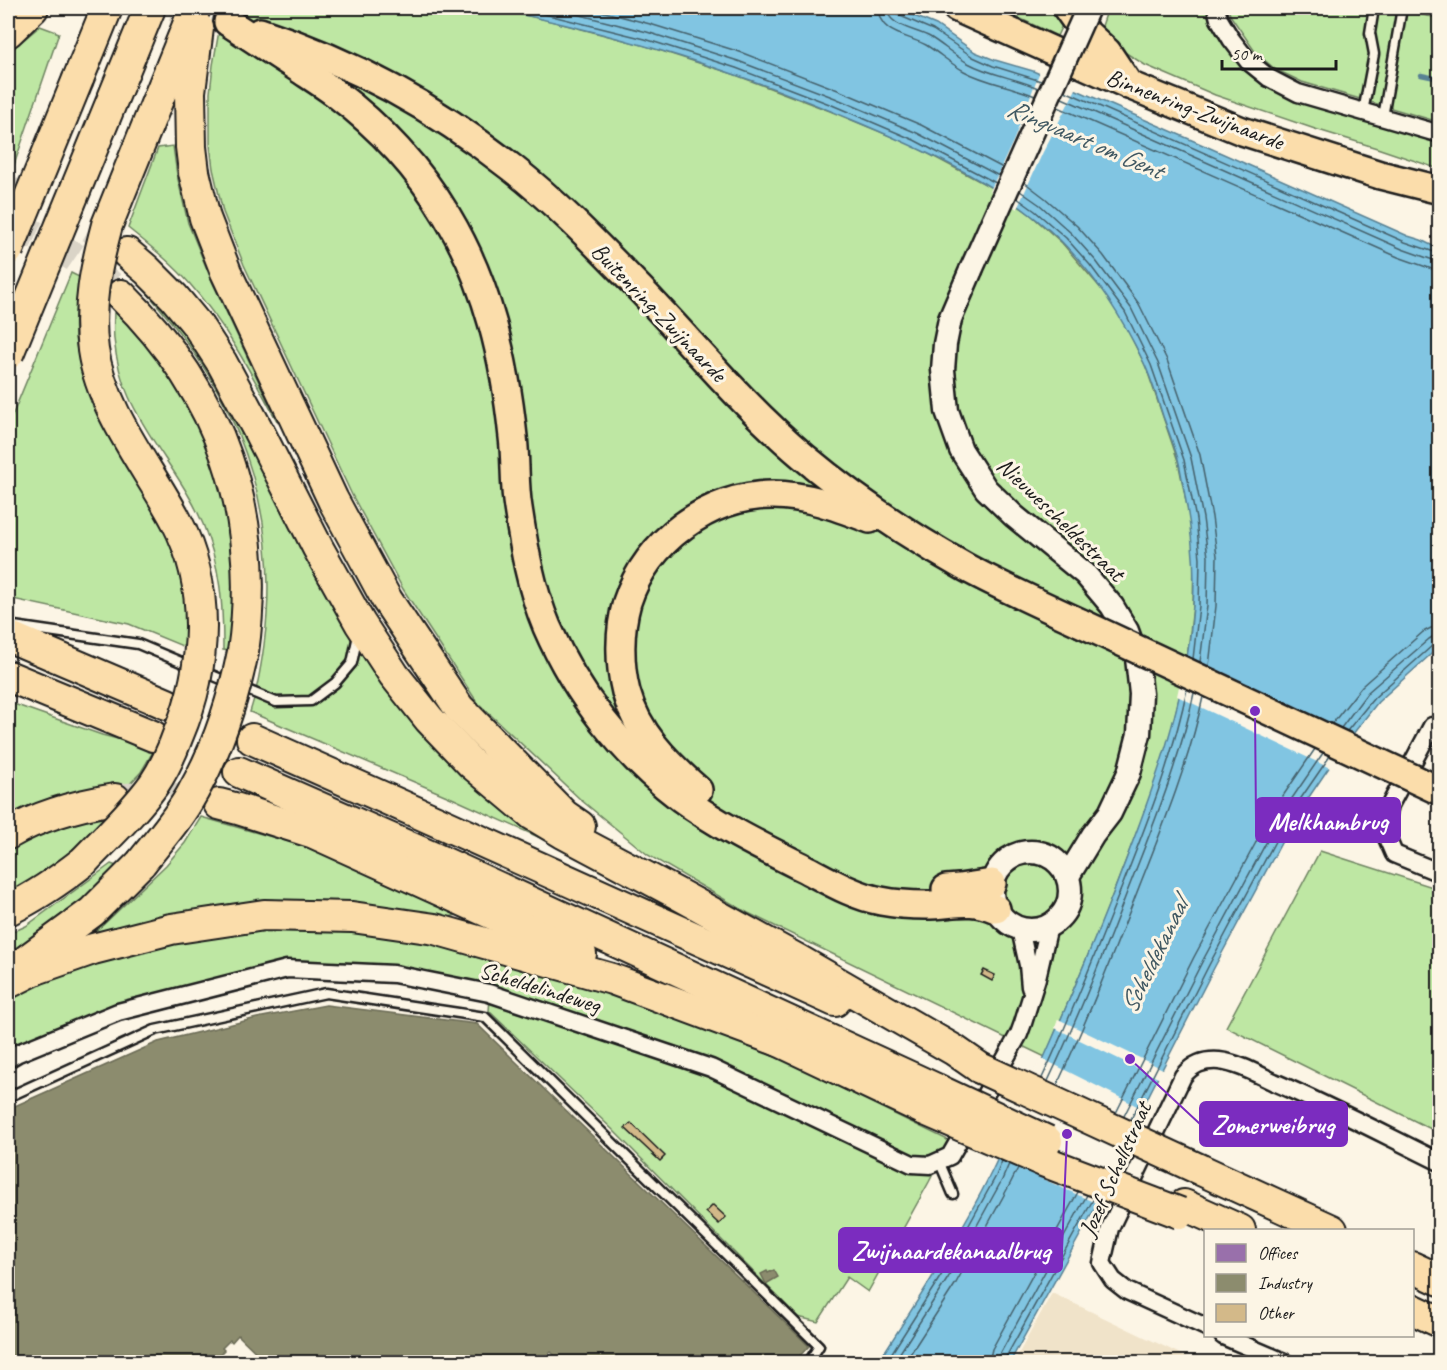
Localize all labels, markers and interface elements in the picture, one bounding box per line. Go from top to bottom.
scale bar [1222,33,1336,71]
text: 50 m [1231,43,1264,65]
street label: Binnenring-Zwijnaarde [1102,61,1290,157]
water label: Ringvaart om Gent [1003,92,1172,189]
street label: Buitenring-Zwijnaarde [585,236,735,390]
street label: Nieuwescheldestraat [991,450,1133,589]
callout: Melkhambrug [1256,798,1400,842]
text: Melkhambrug [1268,805,1390,838]
water label: Scheldekanaal [1112,886,1199,1018]
street label: Scheldelindeweg [476,954,606,1020]
street label: Jozef Schellstraat [1072,1095,1159,1242]
callout: Zomerweibrug [1200,1102,1347,1146]
text: Zomerweibrug [1212,1108,1337,1141]
callout: Zwijnaardekanaalbrug [839,1228,1062,1272]
legend [1204,1229,1414,1337]
text: Zwijnaardekanaalbrug [852,1234,1053,1267]
text: Offices [1258,1242,1299,1264]
text: Industry [1258,1272,1313,1294]
text: Other [1258,1302,1295,1324]

